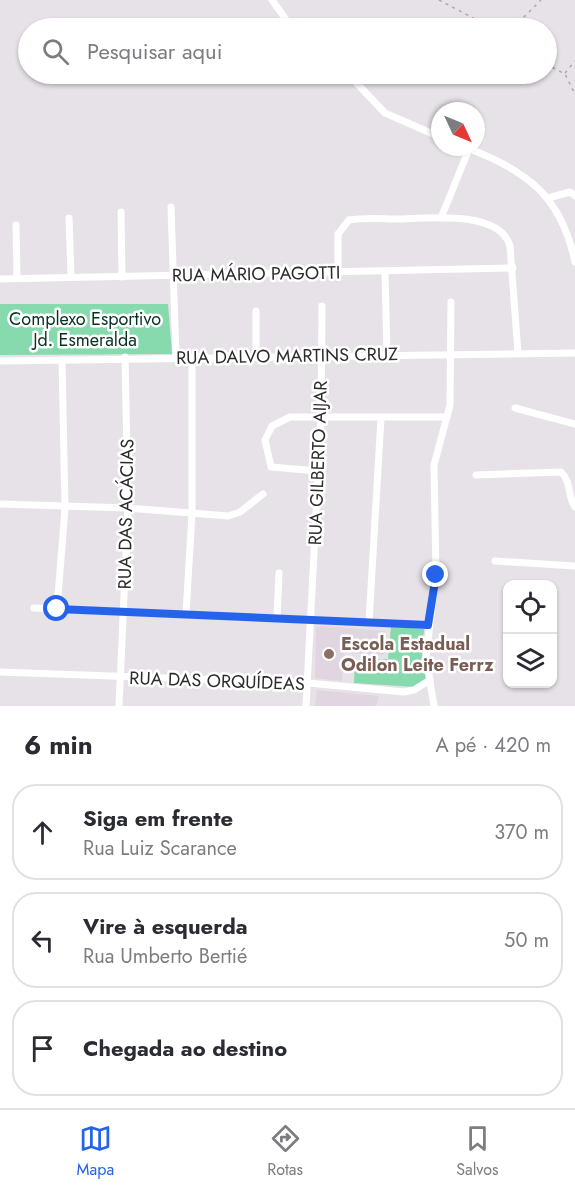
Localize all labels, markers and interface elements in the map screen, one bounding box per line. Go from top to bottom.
search box [18,18,557,84]
icon: search [39,35,72,68]
text: Pesquisar aqui [87,35,222,67]
north arrow [431,102,485,156]
street label: RUA MÁRIO PAGOTTI [172,260,340,288]
park label: Complexo Esportivo Jd. Esmeralda [9,306,161,353]
street label: RUA DALVO MARTINS CRUZ [176,341,398,371]
street label: RUA GILBERTO AIJAR [302,380,334,546]
street label: RUA DAS ACÁCIAS [112,438,140,590]
route end [422,561,448,587]
map controls [503,580,557,688]
button: locate [503,580,557,634]
route start [43,595,69,621]
place label: Escola Estadual Odilon Leite Ferrz [341,631,494,678]
button: layers [503,634,557,688]
marker: Escola Estadual Odilon Leite Ferrz [322,647,336,661]
street label: RUA DAS ORQUÍDEAS [129,665,305,697]
text: 6 min [24,726,93,764]
text: A pé · 420 m [435,731,551,760]
text: Siga em frente [83,802,233,834]
icon: ahead [26,816,59,849]
text: 370 m [494,818,549,847]
text: Rua Luiz Scarance [83,834,237,863]
text: Vire à esquerda [83,910,248,942]
icon: left [26,924,59,957]
text: 50 m [504,926,549,955]
text: Rua Umberto Bertié [83,942,247,971]
icon: arrive [26,1032,59,1065]
text: Chegada ao destino [83,1032,287,1064]
tab: Mapa [77,1122,114,1181]
tab: Rotas [267,1122,303,1181]
tab: Salvos [456,1122,498,1181]

